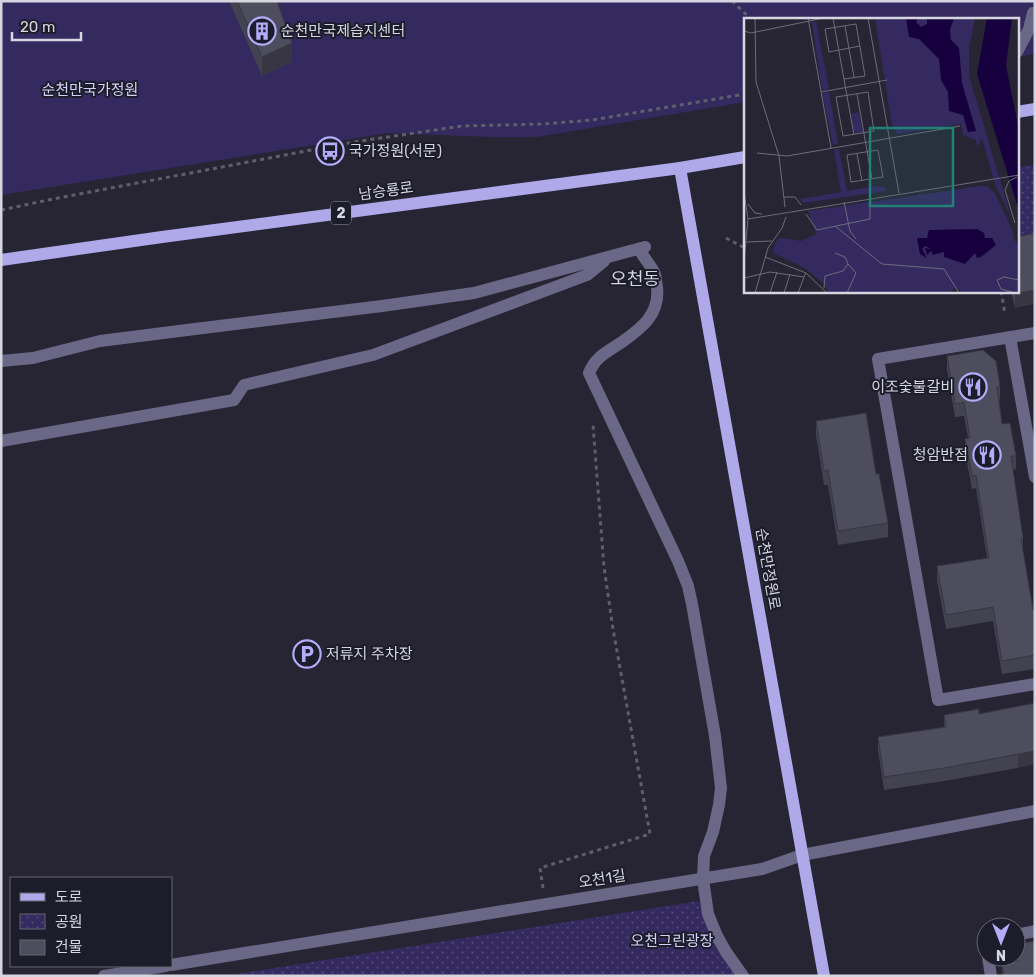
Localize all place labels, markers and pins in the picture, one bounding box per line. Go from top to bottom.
building icon: 순천만국제습지센터 [247,16,277,46]
place label: 순천만국제습지센터 [281,22,405,40]
bus stop icon: 국가정원(서문) [315,136,345,166]
place label: 국가정원(서문) [349,142,442,160]
restaurant icon: 이조숯불갈비 [958,372,988,402]
place label: 이조숯불갈비 [871,378,954,396]
restaurant icon: 청암반점 [972,440,1002,470]
place label: 청암반점 [913,446,968,464]
parking icon: 저류지 주차장 [292,639,322,669]
place label: 저류지 주차장 [326,645,413,663]

